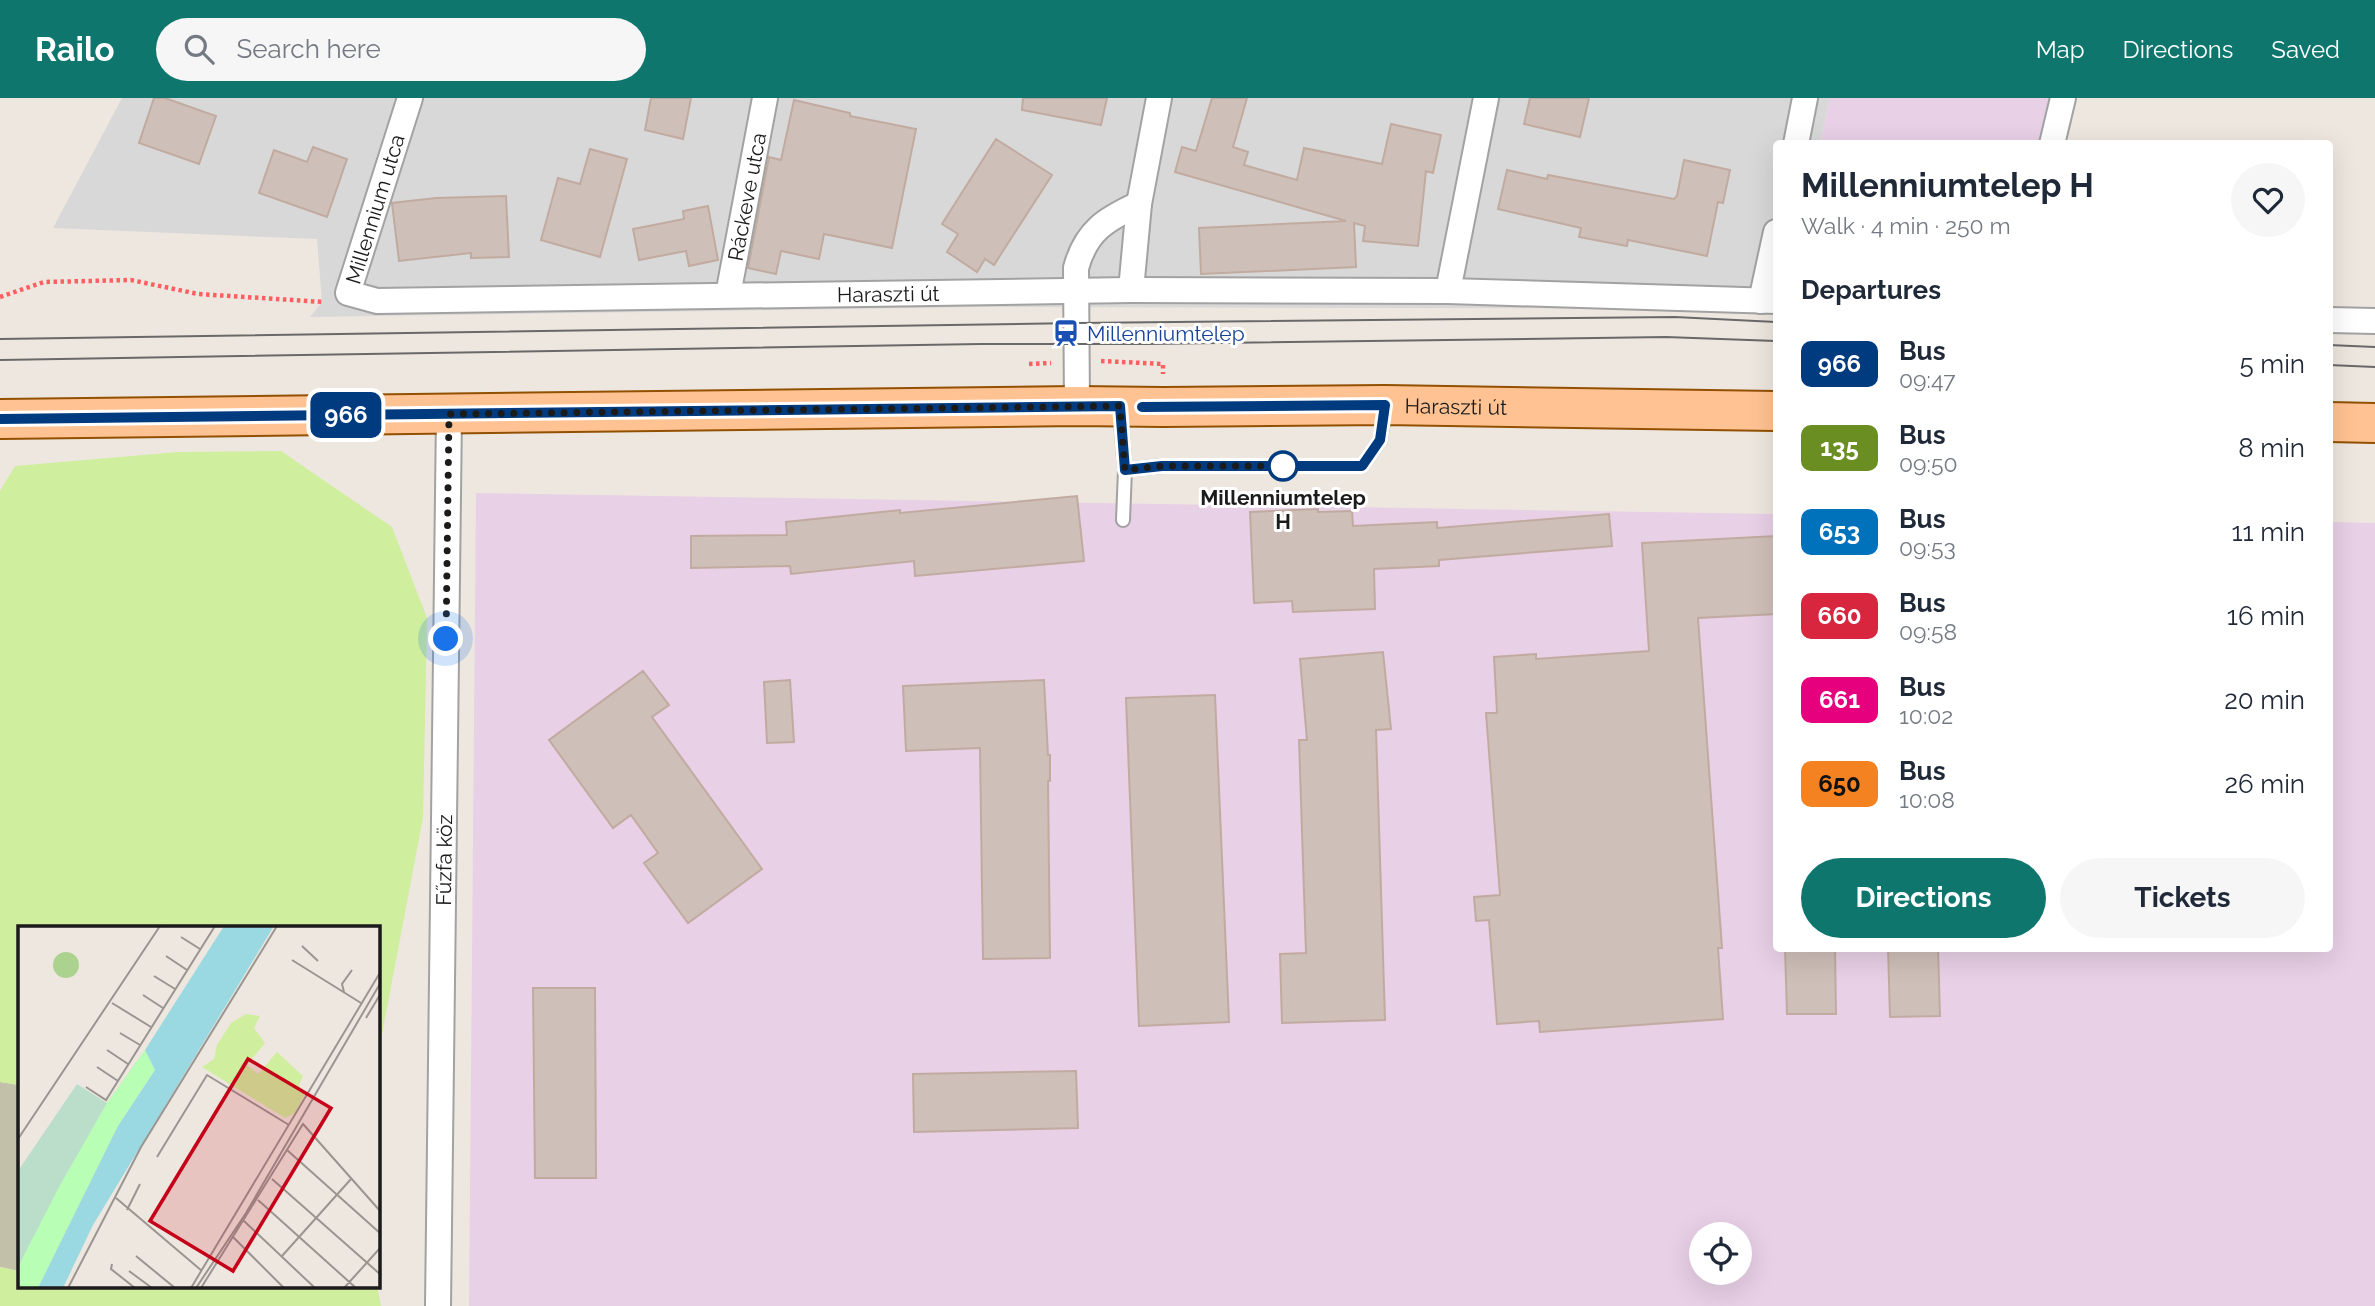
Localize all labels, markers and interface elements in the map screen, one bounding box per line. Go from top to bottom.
search box [156,18,646,81]
text: Railo [35,30,114,69]
icon: search [180,30,218,68]
text: Search here [236,34,381,64]
text: Map [2036,35,2085,64]
text: Directions [2123,35,2233,64]
text: Saved [2271,35,2340,64]
street label: Millennium utca [340,131,410,287]
street label: Ráckeve utca [722,131,771,263]
button: heart [2231,163,2305,237]
text: Millenniumtelep H [1801,166,2094,205]
text: Walk · 4 min · 250 m [1801,212,2011,239]
text: Departures [1801,275,1941,305]
street label: Haraszti út [837,280,940,307]
station icon: Millenniumtelep [1051,318,1081,348]
place label: Millenniumtelep [1087,321,1245,346]
text: Bus [1899,336,1946,366]
text: 966 [1818,349,1861,378]
text: 5 min [2239,349,2305,379]
text: 09:47 [1899,366,1956,393]
line badge: 966 [306,392,386,438]
street label: Haraszti út [1404,393,1507,419]
text: 966 [324,400,368,429]
text: Bus [1899,420,1946,450]
text: 135 [1820,433,1859,462]
text: 8 min [2238,433,2305,463]
text: 09:50 [1899,450,1958,477]
marker: Millenniumtelep H [1268,451,1298,481]
place label: Millenniumtelep H [1200,485,1366,534]
text: Bus [1899,504,1946,534]
text: 653 [1819,517,1860,546]
text: 11 min [2231,517,2305,547]
text: 09:53 [1899,534,1956,561]
text: Bus [1899,588,1946,618]
text: 660 [1818,601,1861,630]
text: 16 min [2227,601,2305,631]
text: 09:58 [1899,618,1957,645]
your location [428,621,463,656]
text: Bus [1899,672,1946,702]
text: 661 [1819,685,1860,714]
text: 20 min [2224,685,2305,715]
text: 10:02 [1899,702,1953,729]
text: Bus [1899,756,1946,786]
text: 650 [1818,769,1861,798]
text: 26 min [2224,769,2305,799]
text: 10:08 [1899,786,1955,813]
street label: Fűzfa köz [430,814,457,906]
button: Directions [1801,858,2046,938]
button: Tickets [2060,858,2305,938]
inset map [18,926,380,1288]
map controls [1689,1222,1752,1285]
button: locate [1689,1222,1752,1285]

